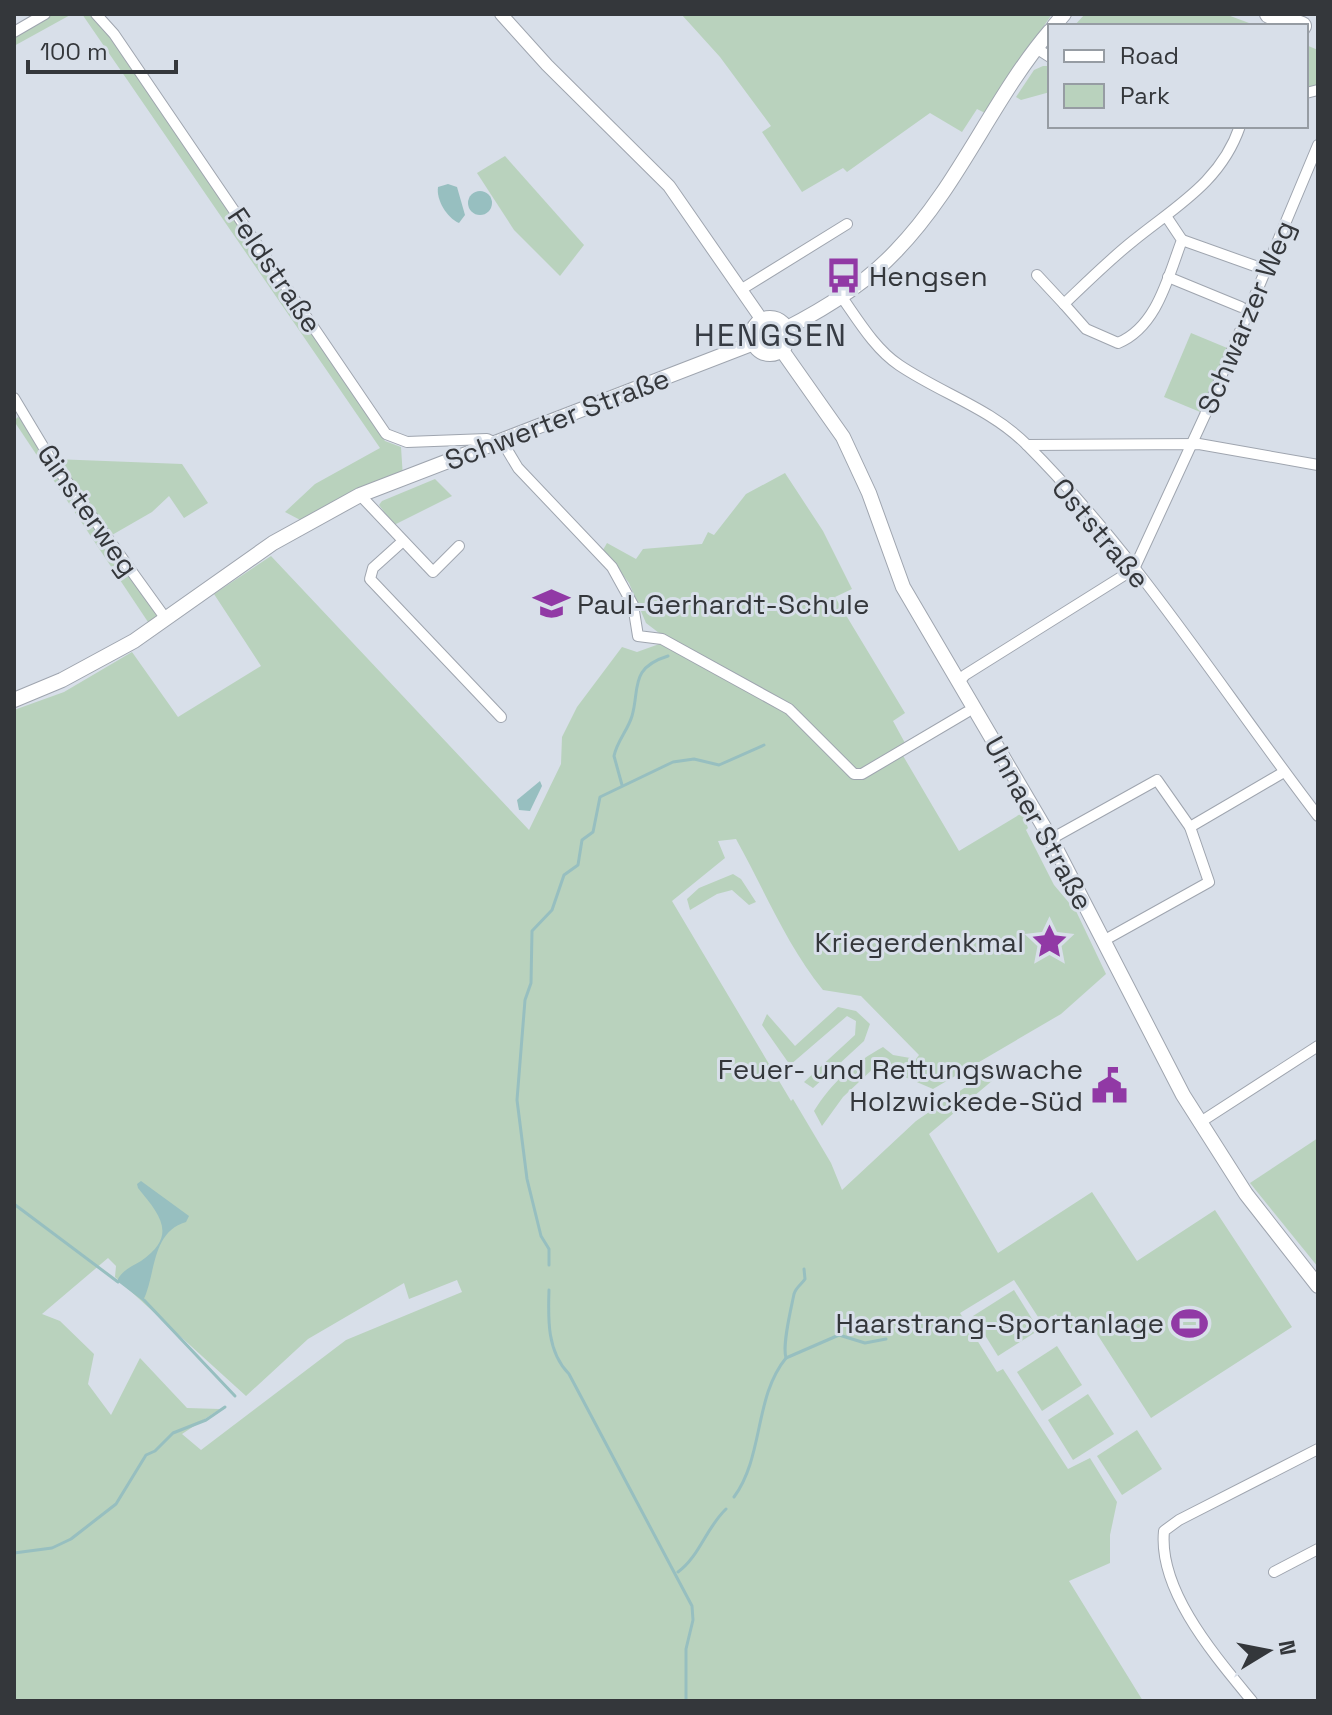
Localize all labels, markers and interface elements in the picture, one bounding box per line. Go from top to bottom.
scale bar [28,24,176,74]
legend [1048,24,1308,128]
text: 100 m [40,36,108,67]
text: Road [1120,40,1179,71]
text: Park [1120,80,1170,111]
street label: Feldstraße [220,200,330,340]
street label: Schwarzer Weg [1189,215,1303,419]
bus stop icon: Hengsen [824,257,862,295]
place label: Hengsen [869,258,988,294]
district label: HENGSEN [694,315,848,355]
street label: Schwerter Straße [440,360,674,478]
street label: Ginsterweg [29,437,147,583]
street label: Oststraße [1044,470,1158,596]
school or university icon: Paul-Gerhardt-Schule [532,585,570,623]
place label: Paul-Gerhardt-Schule [577,586,870,622]
street label: Unnaer Straße [976,730,1102,916]
place icon: Kriegerdenkmal [1031,923,1069,961]
place label: Kriegerdenkmal [814,924,1024,960]
place label: Feuer- und Rettungswache Holzwickede-Süd [718,1051,1083,1119]
public building icon: Feuer- und Rettungswache Holzwickede-Süd [1090,1066,1128,1104]
sports icon: Haarstrang-Sportanlage [1171,1304,1209,1342]
place label: Haarstrang-Sportanlage [836,1305,1164,1341]
north arrow [1228,1611,1308,1691]
text: N [1273,1638,1303,1657]

